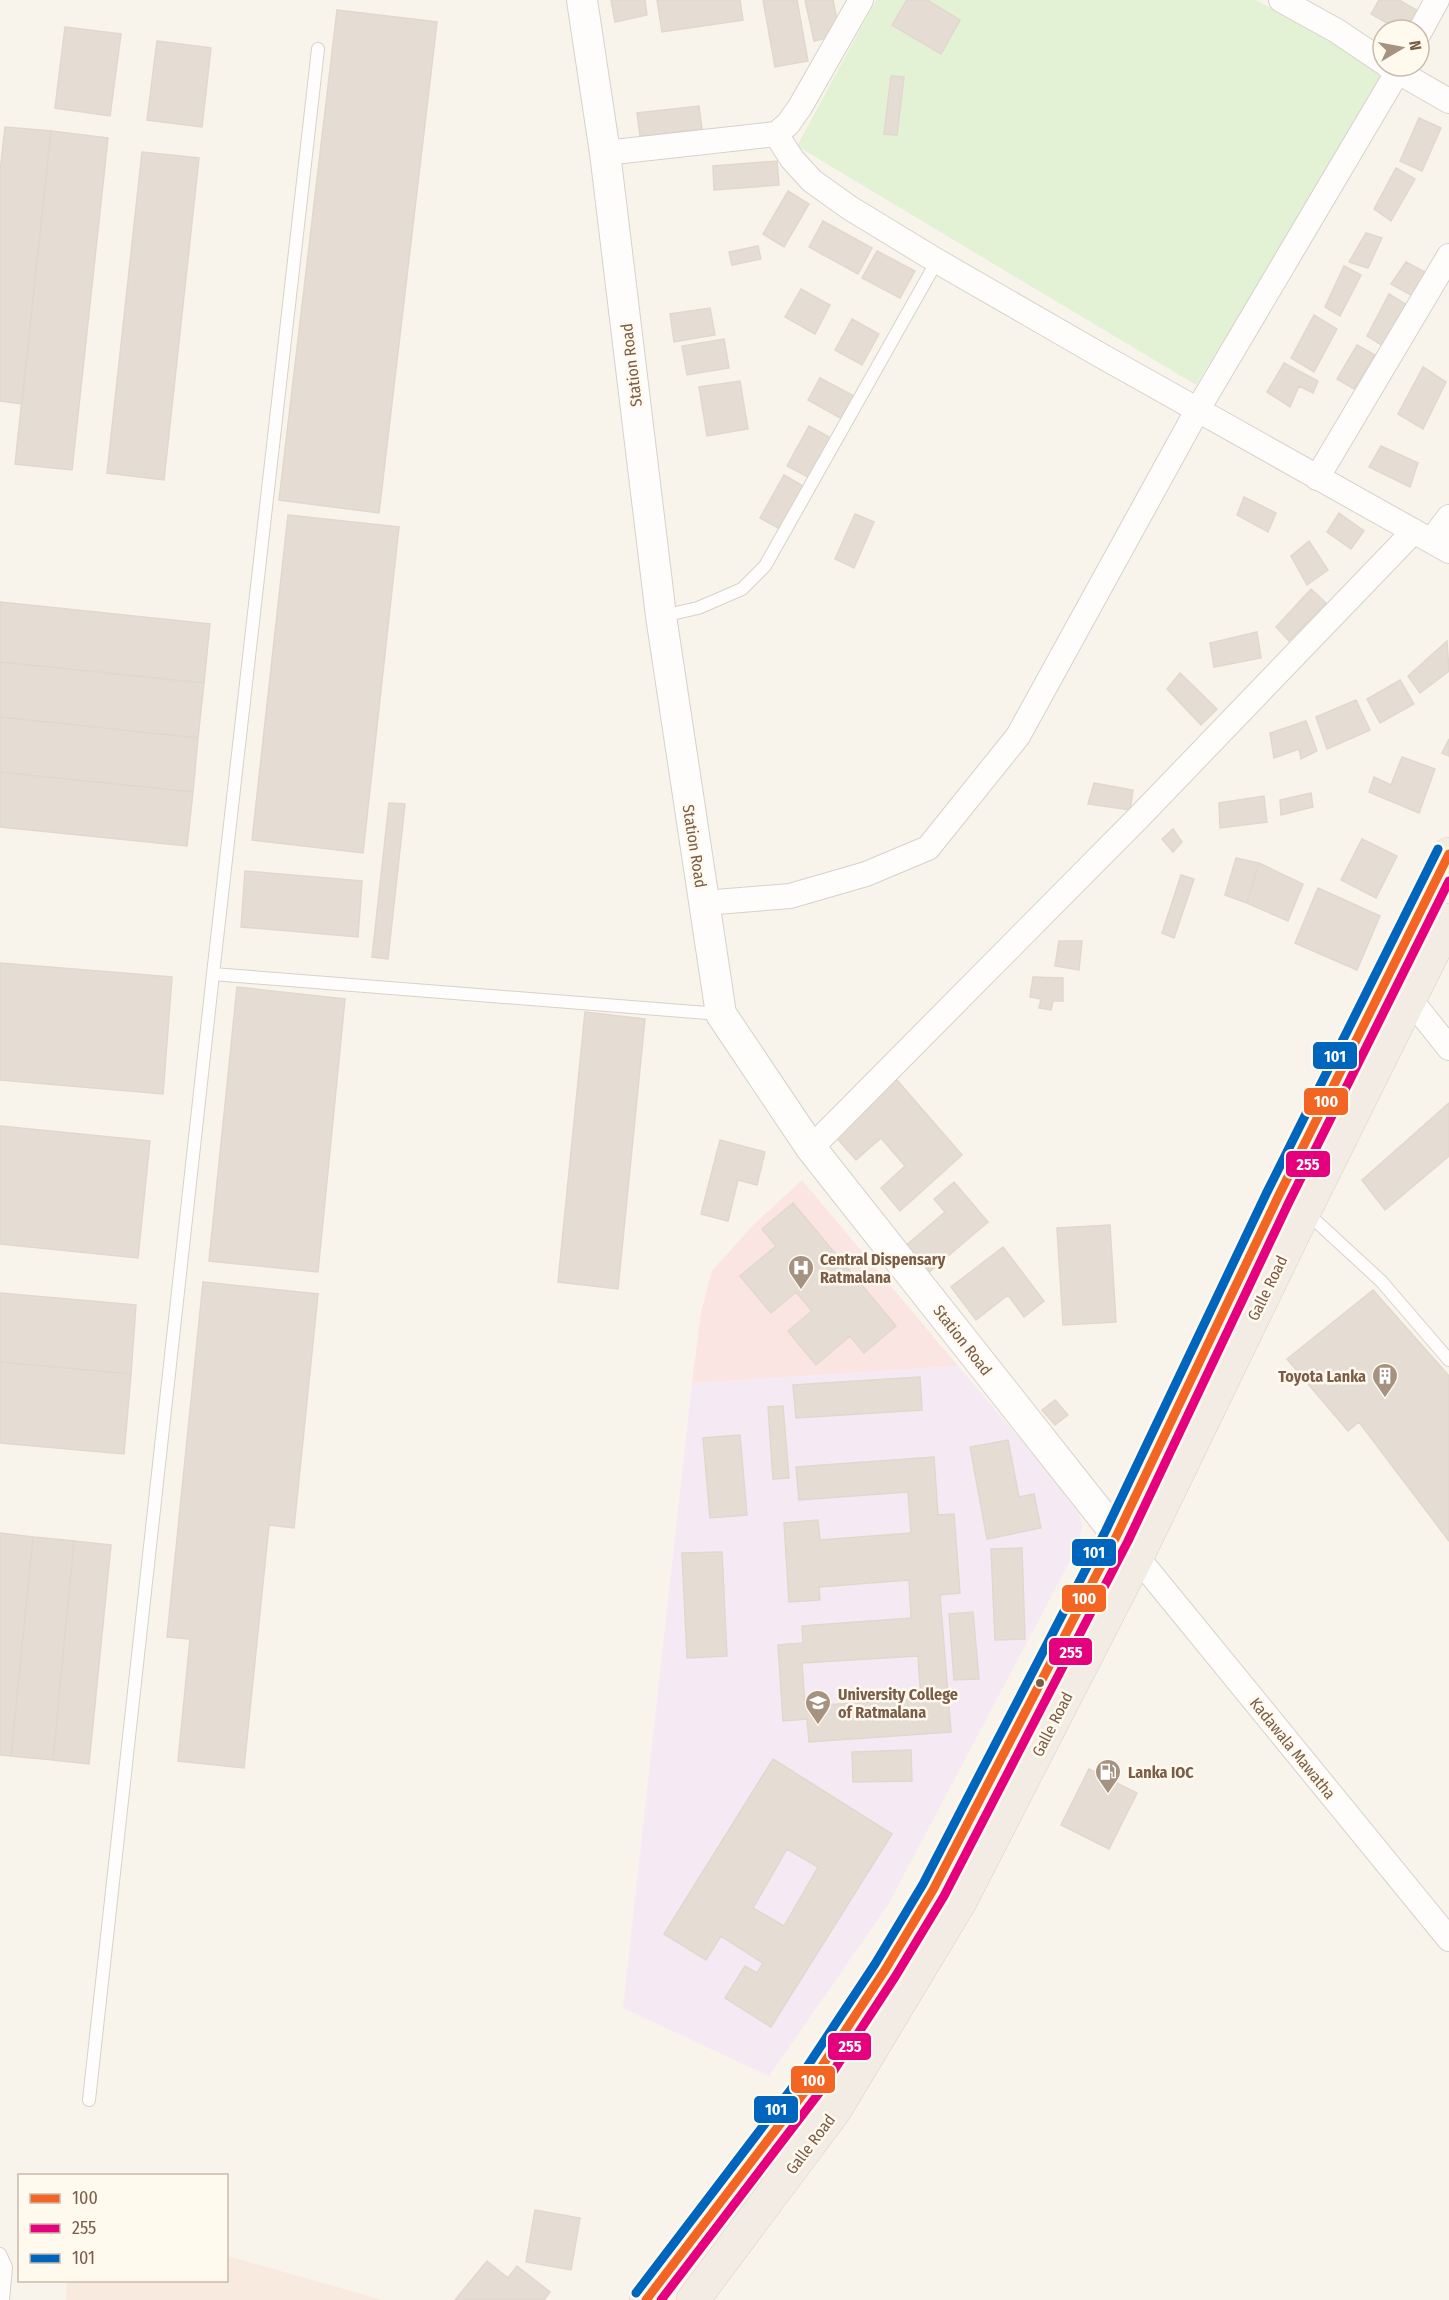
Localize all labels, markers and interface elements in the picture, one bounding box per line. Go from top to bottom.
north arrow [1371,18,1431,78]
text: N [1405,39,1425,52]
street label: Station Road [617,322,646,408]
street label: Station Road [679,803,710,889]
line badge: 101 [1312,1041,1358,1070]
text: 101 [1324,1047,1346,1066]
line badge: 100 [1303,1087,1349,1116]
text: 100 [1314,1092,1338,1111]
line badge: 255 [1285,1150,1331,1178]
text: 255 [1295,1155,1320,1174]
place label: Central Dispensary Ratmalana [820,1250,946,1287]
hospital icon: Central Dispensary Ratmalana [786,1253,816,1291]
street label: Galle Road [1244,1253,1291,1324]
street label: Station Road [929,1301,996,1379]
building icon: Toyota Lanka [1370,1361,1400,1399]
place label: Toyota Lanka [1278,1367,1366,1386]
line badge: 101 [1071,1538,1117,1567]
text: 101 [1083,1543,1105,1562]
line badge: 100 [1061,1584,1107,1613]
text: 100 [1072,1589,1096,1608]
line badge: 255 [1048,1637,1093,1666]
text: 255 [1058,1643,1083,1662]
unlabelled marker [1034,1677,1046,1689]
place label: University College of Ratmalana [838,1685,958,1722]
school or university icon: University College of Ratmalana [803,1688,833,1726]
street label: Galle Road [1028,1689,1077,1760]
street label: Kadawala Mawatha [1246,1694,1339,1803]
fuel station icon: Lanka IOC [1093,1757,1123,1795]
place label: Lanka IOC [1128,1763,1194,1782]
line badge: 255 [827,2032,872,2061]
text: 255 [837,2037,862,2056]
line badge: 100 [790,2065,836,2094]
text: 100 [801,2071,825,2090]
line badge: 101 [753,2095,799,2124]
text: 101 [765,2100,787,2119]
street label: Galle Road [782,2111,839,2178]
legend [18,2174,228,2282]
text: 100 [72,2187,98,2209]
text: 255 [72,2217,96,2239]
text: 101 [72,2247,95,2269]

